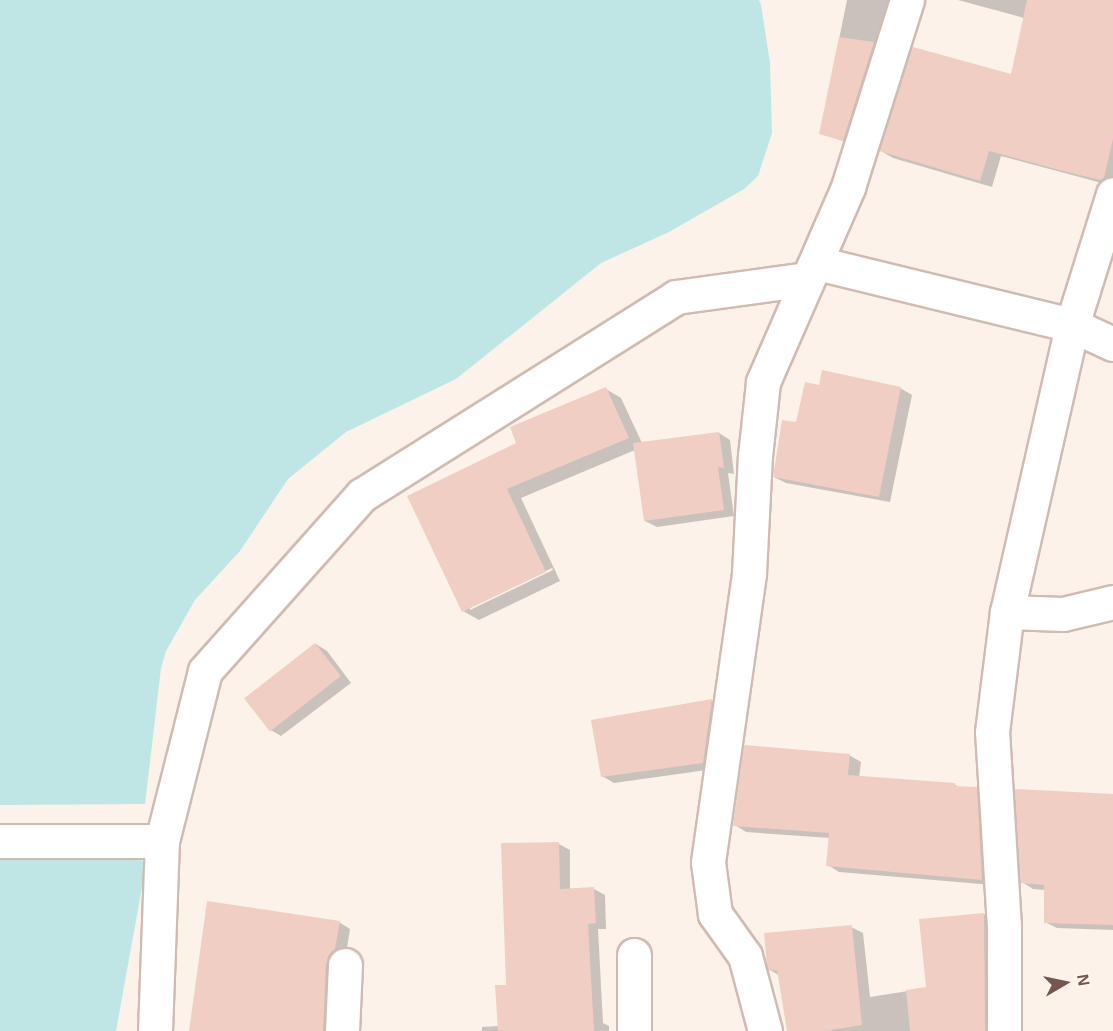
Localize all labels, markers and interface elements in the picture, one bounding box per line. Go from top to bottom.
north arrow [1035,953,1095,1013]
text: N [1074,973,1093,987]

